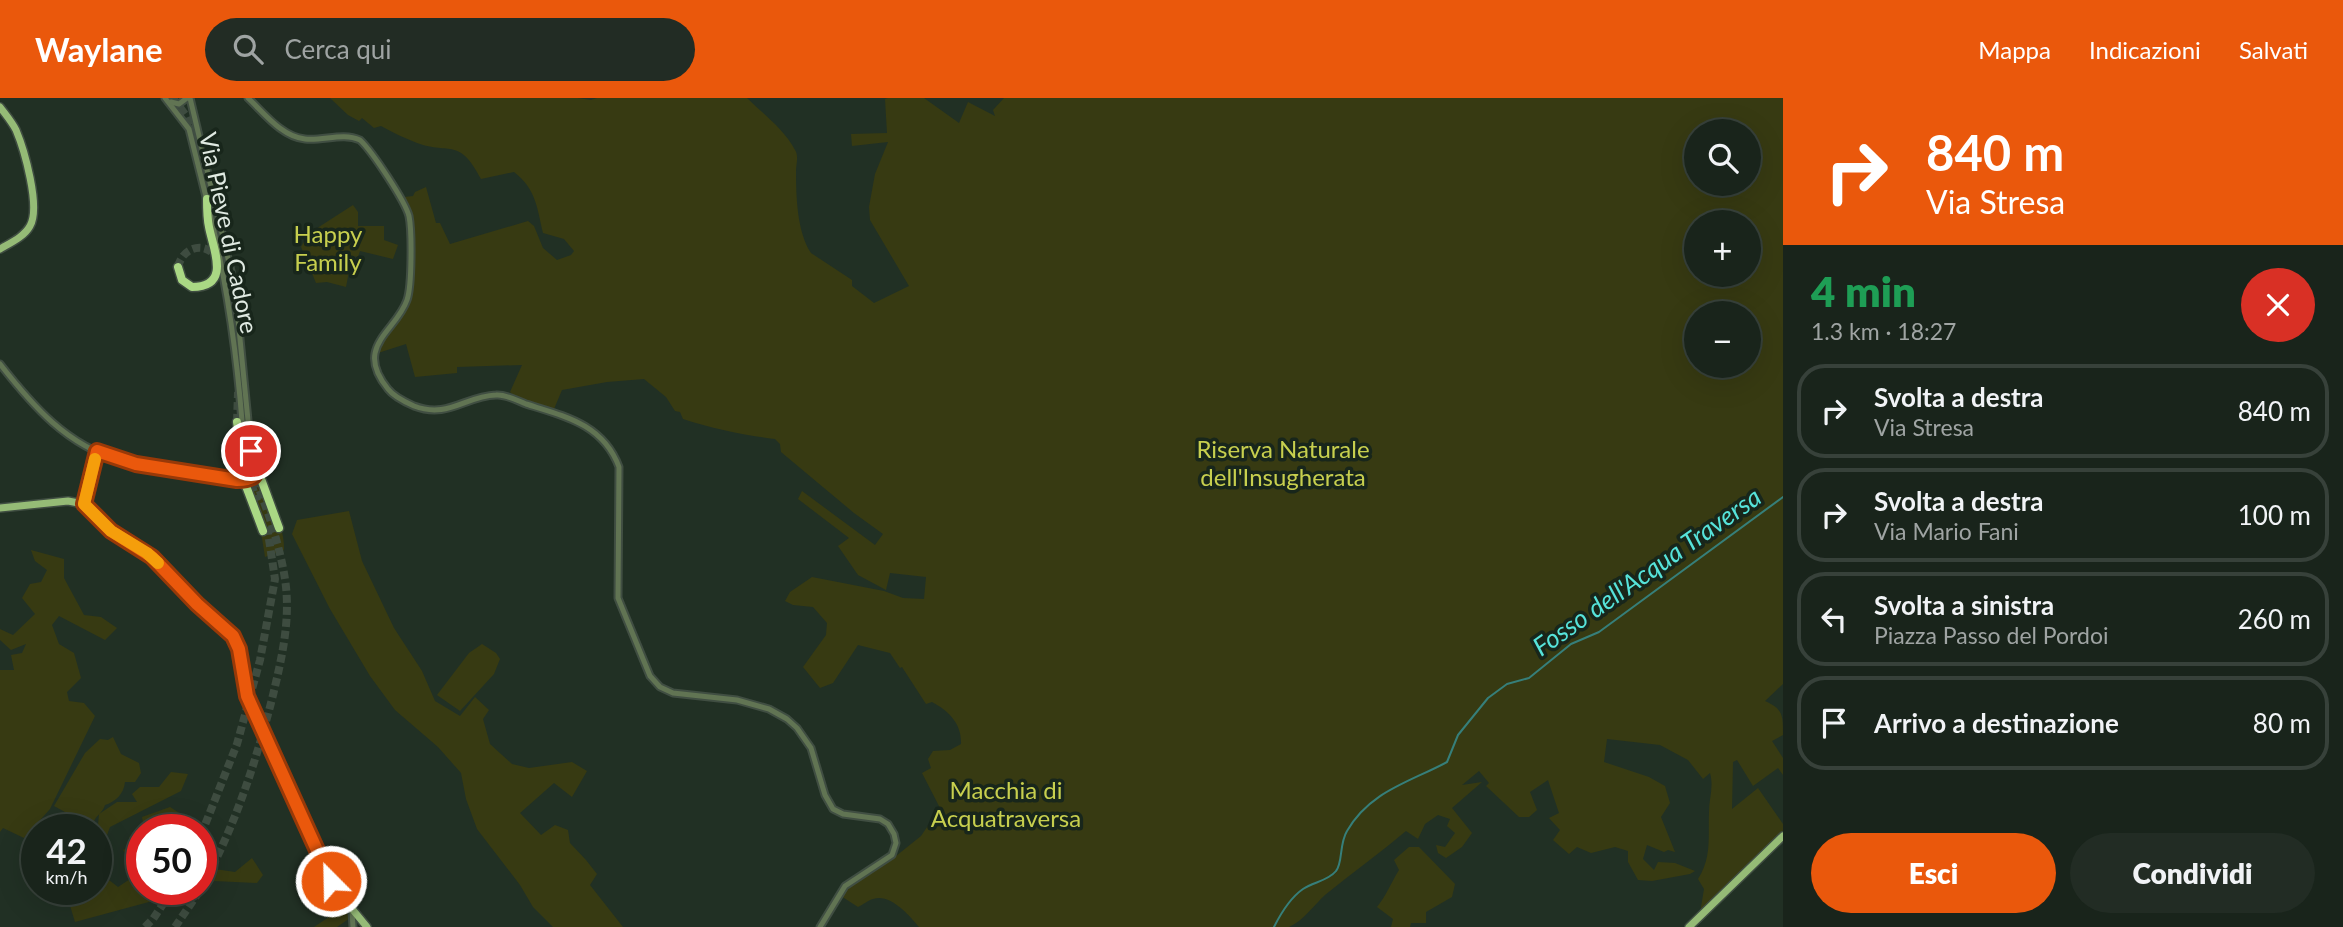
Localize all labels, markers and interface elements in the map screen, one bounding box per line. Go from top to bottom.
search box [205,18,695,81]
text: Waylane [35,29,163,69]
icon: search [229,30,267,68]
text: Cerca qui [285,33,392,65]
text: Mappa [1978,35,2051,64]
text: Indicazioni [2089,35,2201,64]
text: Salvati [2239,35,2308,64]
map controls [1684,119,1761,378]
button: search [1684,119,1761,196]
text: 840 m [1926,123,2064,181]
icon: right [1811,126,1902,217]
street label: Via Pieve di Cadore [194,130,265,336]
text: Via Stresa [1926,182,2065,221]
button: + [1684,210,1761,287]
park label: Happy Family [294,219,363,276]
text: 4 min [1811,266,1916,316]
button: close [2241,268,2315,342]
button: − [1684,301,1761,378]
text: 1.3 km · 18:27 [1811,317,1956,345]
text: Svolta a destra [1874,381,2044,413]
icon: right [1815,392,1853,430]
text: 840 m [2238,395,2311,427]
text: Via Stresa [1874,413,1974,441]
pin [221,421,281,481]
icon: arrive [232,432,270,470]
park label: Riserva Naturale dell'Insugherata [1196,434,1370,491]
water label: Fosso dell'Acqua Traversa [1526,480,1767,662]
text: Svolta a destra [1874,485,2044,517]
icon: right [1815,496,1853,534]
text: 100 m [2238,499,2311,531]
text: Via Mario Fani [1874,517,2019,545]
text: Svolta a sinistra [1874,589,2054,621]
icon: left [1815,600,1853,638]
text: 260 m [2238,603,2311,635]
text: Piazza Passo del Pordoi [1874,621,2108,649]
icon: arrive [1815,704,1853,742]
text: Arrivo a destinazione [1874,707,2119,739]
text: 80 m [2253,707,2311,739]
park label: Macchia di Acquatraversa [931,775,1081,832]
speed limit sign: 50 [126,814,217,905]
text: 42 [46,829,87,871]
button: Esci [1811,833,2056,913]
button: Condividi [2070,833,2315,913]
position arrow [294,844,368,918]
text: km/h [45,866,88,888]

